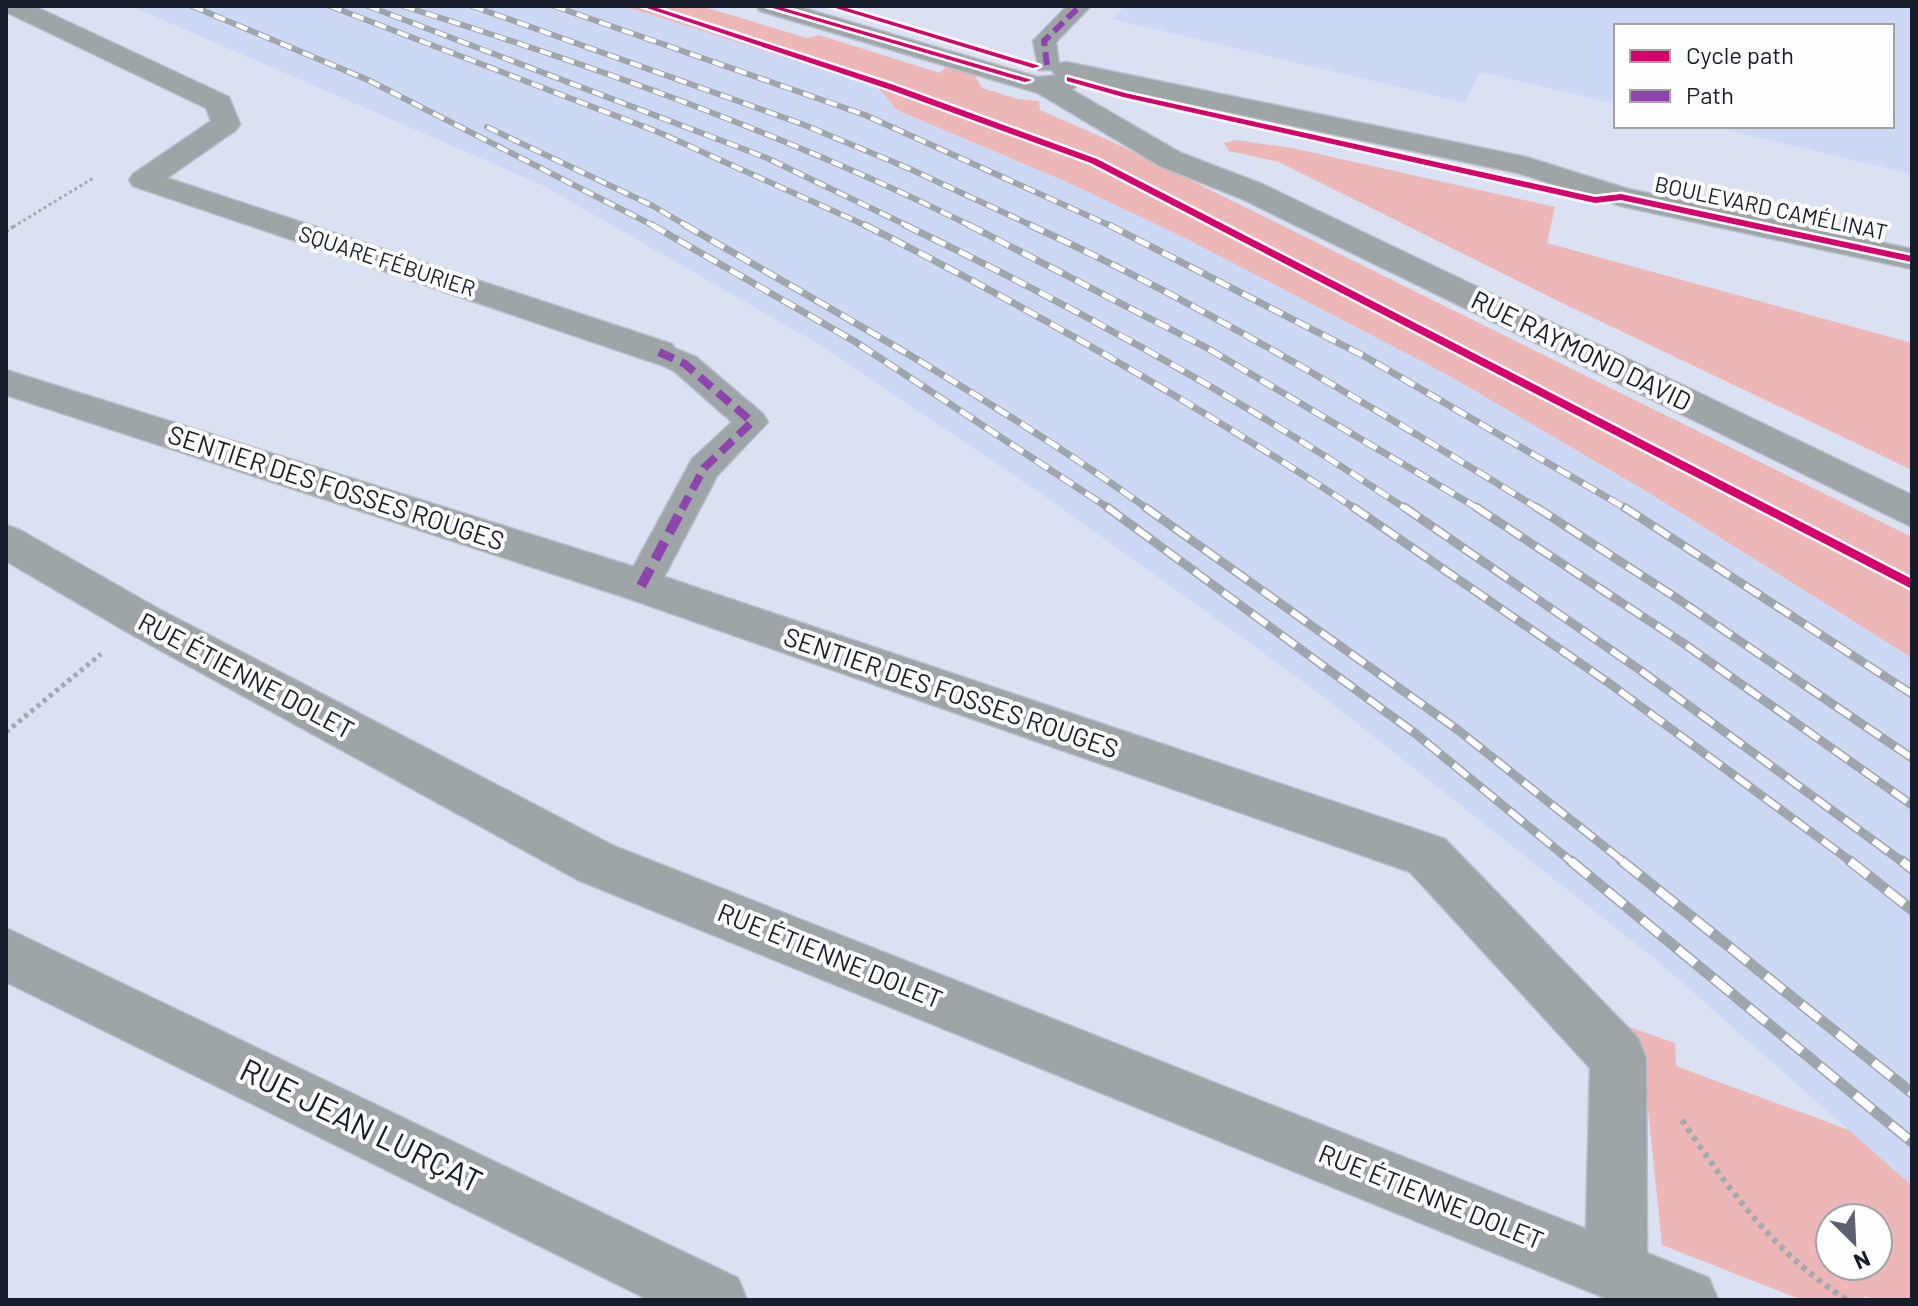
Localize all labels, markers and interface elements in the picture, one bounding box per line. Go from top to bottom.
legend [1614,24,1894,128]
text: Cycle path [1686,40,1794,69]
text: Path [1686,80,1734,109]
street label: BOULEVARD CAMÉLINAT [1653,170,1890,244]
street label: SQUARE FÉBURIER [296,219,479,301]
street label: RUE RAYMOND DAVID [1467,283,1697,416]
street label: SENTIER DES FOSSES ROUGES [164,417,509,556]
street label: RUE ÉTIENNE DOLET [134,605,360,745]
street label: SENTIER DES FOSSES ROUGES [780,620,1123,764]
street label: RUE ÉTIENNE DOLET [714,895,947,1014]
street label: RUE JEAN LURÇAT [235,1049,489,1199]
street label: RUE ÉTIENNE DOLET [1315,1136,1548,1255]
north arrow [1814,1202,1894,1282]
text: N [1851,1246,1875,1276]

